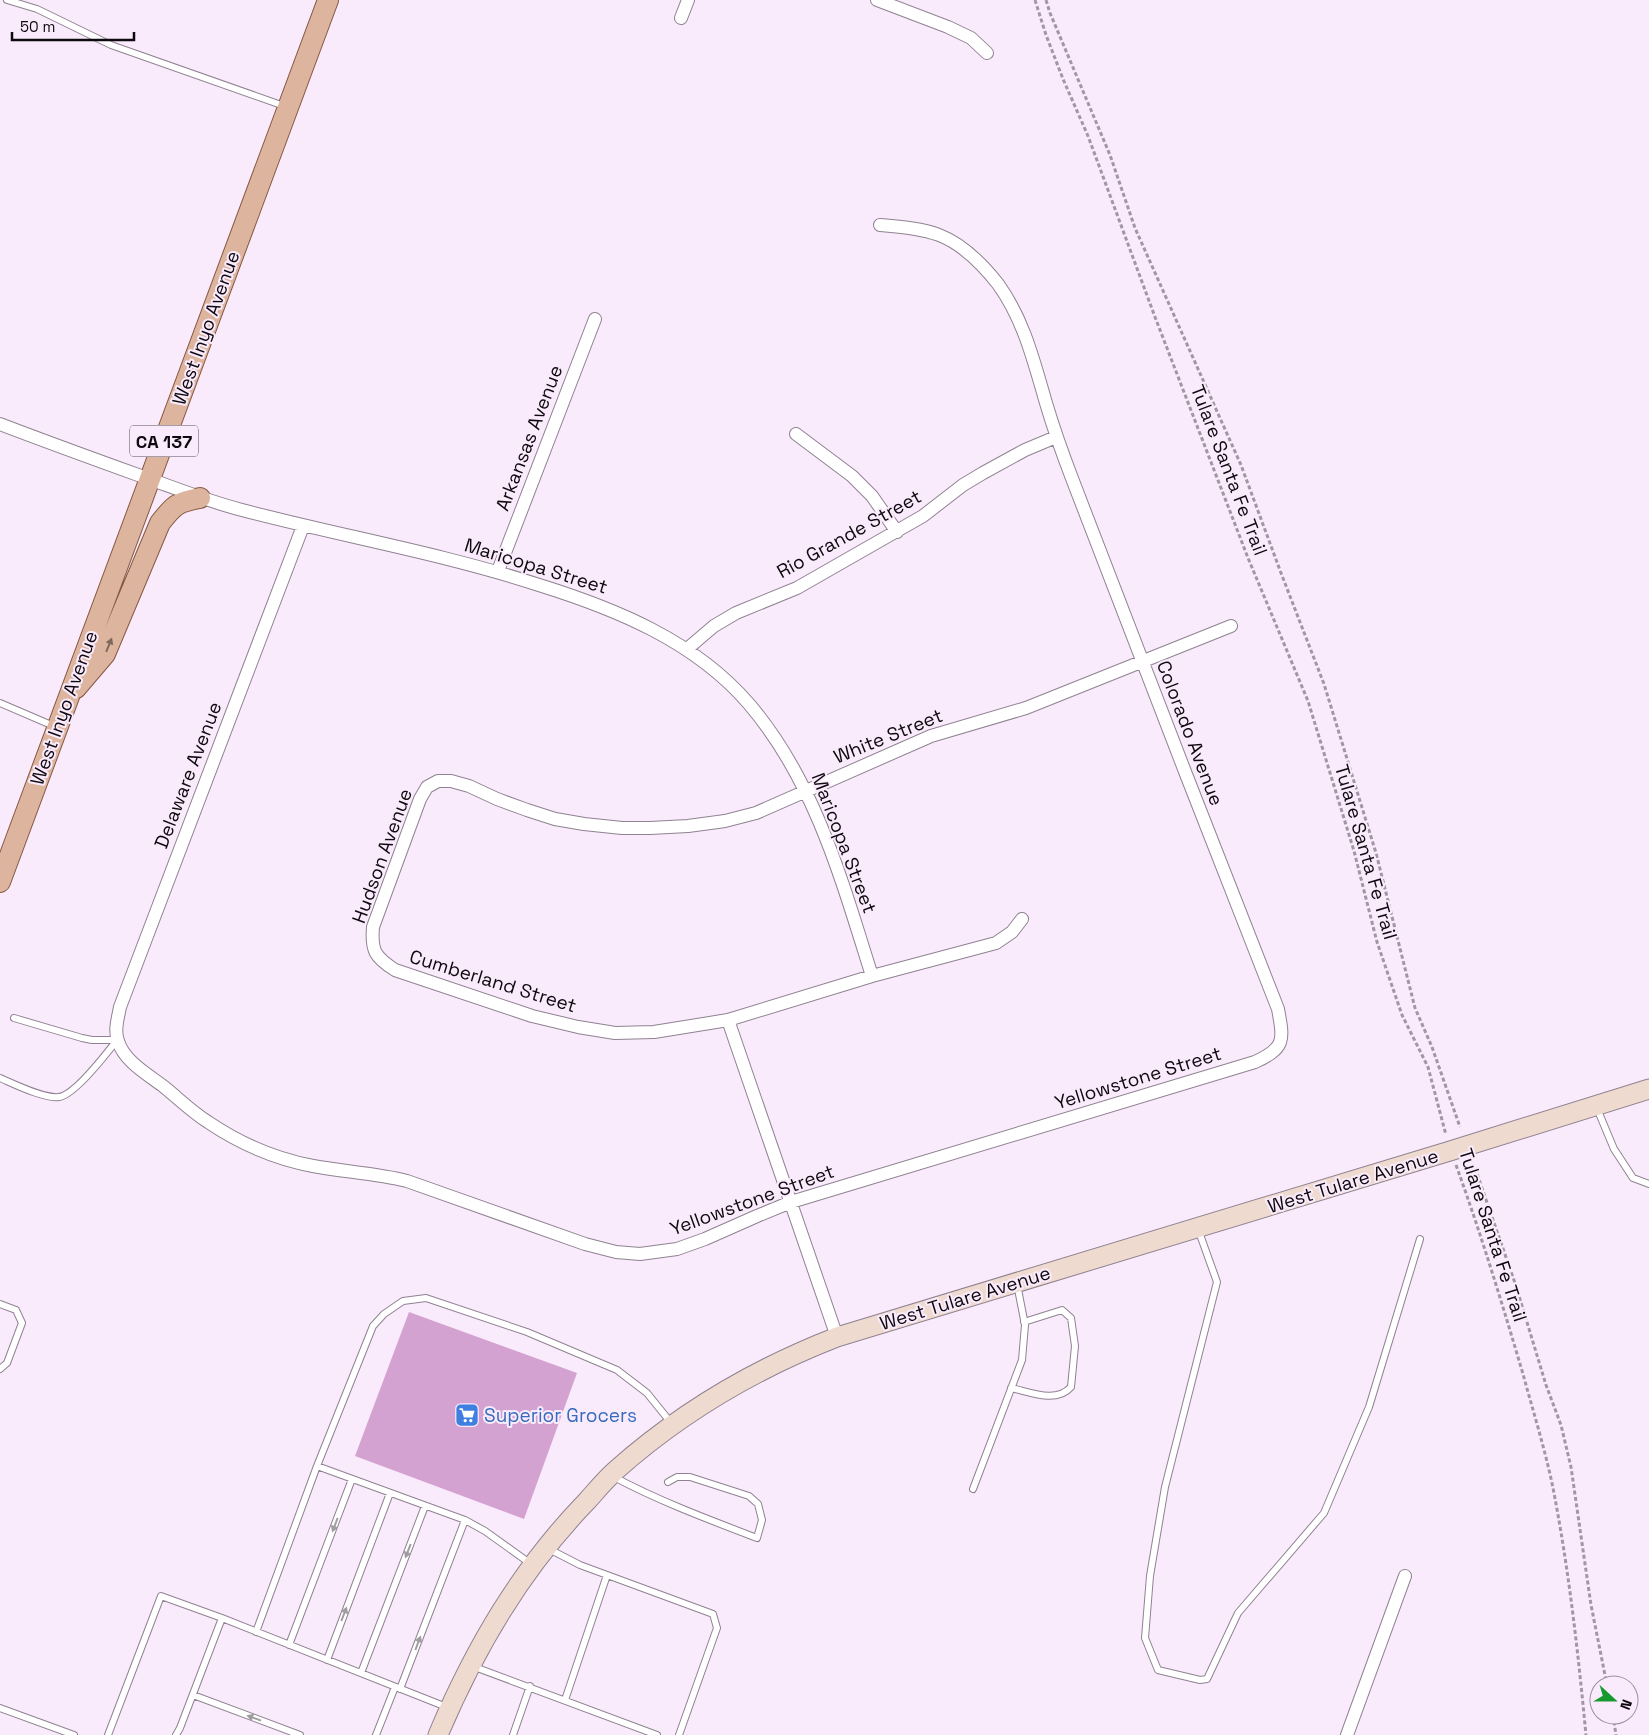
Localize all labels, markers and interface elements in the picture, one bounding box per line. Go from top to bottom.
scale bar [12,10,135,42]
text: 50 m [20,17,55,36]
street label: West Inyo Avenue [167,247,245,409]
street label: Arkansas Avenue [490,362,568,514]
street label: Tulare Santa Fe Trail [1185,381,1273,559]
road number: CA 137 [130,426,198,456]
street label: Rio Grande Street [772,484,926,584]
street label: Maricopa Street [461,532,611,600]
street label: West Inyo Avenue [25,627,103,789]
one-way arrow [105,638,113,652]
street label: Colorado Avenue [1151,657,1229,809]
street label: Delaware Avenue [149,698,227,852]
street label: White Street [830,703,946,769]
street label: Tulare Santa Fe Trail [1329,762,1403,942]
street label: Maricopa Street [806,769,882,917]
street label: Hudson Avenue [346,785,418,927]
street label: Cumberland Street [407,944,579,1018]
street label: Yellowstone Street [1052,1041,1224,1115]
street label: West Tulare Avenue [1265,1143,1441,1219]
street label: Tulare Santa Fe Trail [1453,1145,1533,1325]
street label: Yellowstone Street [666,1159,838,1241]
street label: West Tulare Avenue [877,1260,1053,1336]
supermarket icon: Superior Grocers [454,1402,480,1428]
place label: Superior Grocers [484,1403,637,1428]
one-way arrow [331,1518,339,1533]
one-way arrow [403,1544,411,1558]
one-way arrow [340,1606,348,1621]
one-way arrow [414,1635,422,1650]
north arrow [1589,1675,1639,1725]
text: N [1616,1697,1636,1712]
one-way arrow [246,1714,261,1722]

